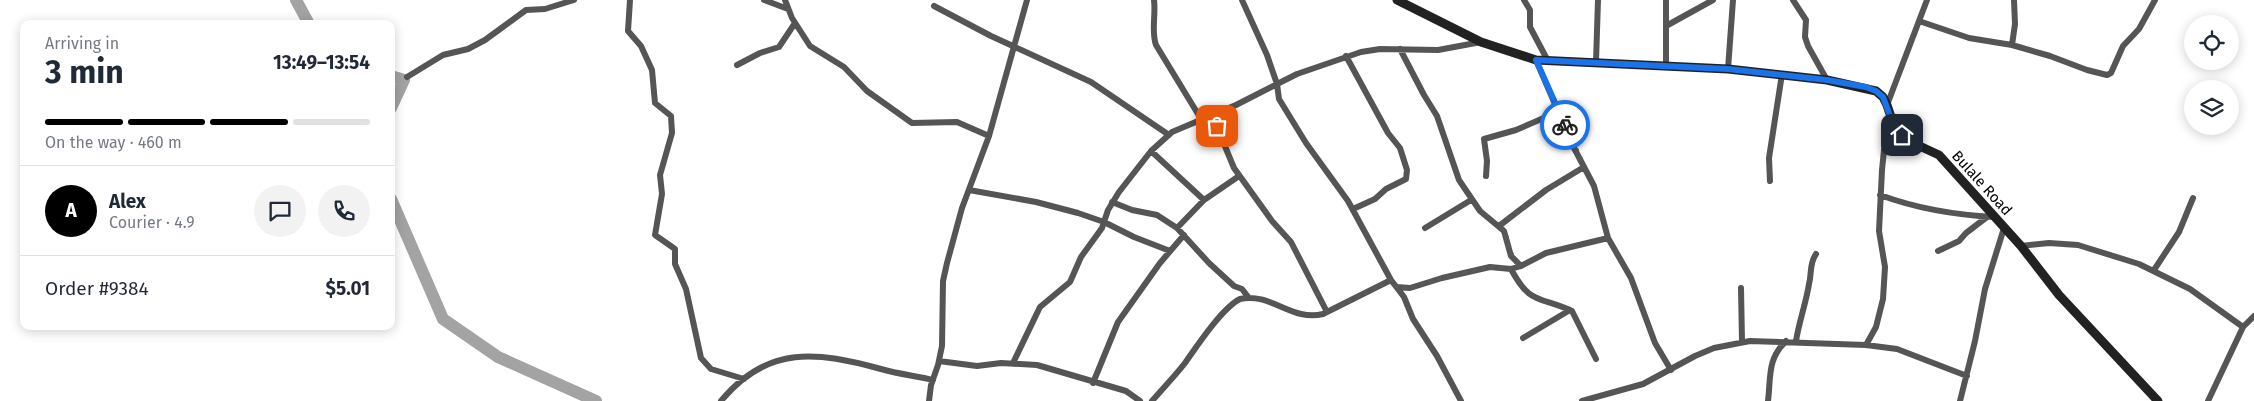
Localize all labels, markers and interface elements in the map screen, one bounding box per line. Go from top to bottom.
map controls [2184,15,2239,135]
button: locate [2184,15,2239,70]
text: Arriving in [45,34,119,53]
text: 13:49–13:54 [273,51,370,74]
text: 3 min [45,53,124,91]
button: layers [2184,80,2239,135]
courier [1540,100,1590,150]
pin [1196,105,1238,147]
icon: bike [1551,111,1579,139]
icon: bag [1203,112,1231,140]
pin [1881,114,1923,156]
icon: home [1888,121,1916,149]
text: On the way · 460 m [45,133,182,152]
street label: Bulale Road [1948,147,2016,219]
button: chat [254,185,306,237]
button: phone [318,185,370,237]
text: Alex [109,190,146,213]
text: A [65,199,77,222]
text: Courier · 4.9 [109,213,195,232]
text: Order #9384 [45,277,149,300]
text: $5.01 [326,277,370,300]

